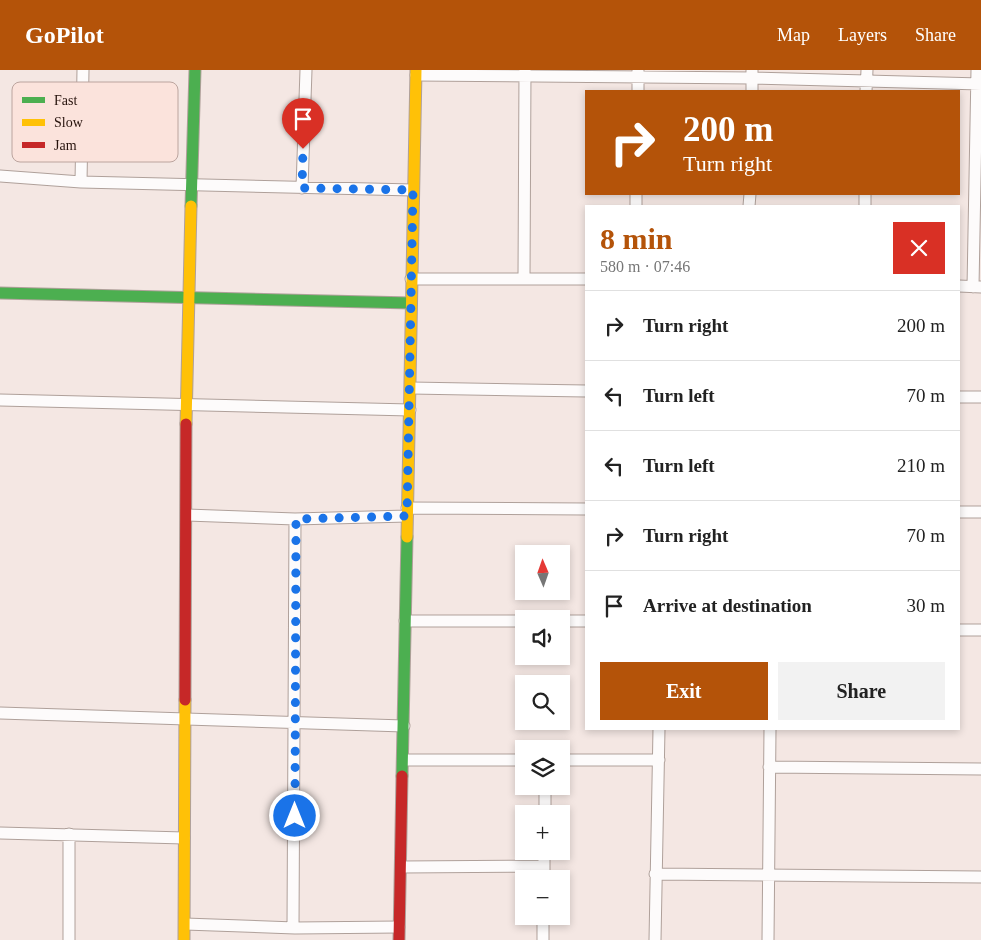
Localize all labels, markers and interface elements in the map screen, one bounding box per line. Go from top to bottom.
text: GoPilot [25,22,104,48]
text: Map [777,25,810,45]
text: Layers [838,25,887,45]
text: Share [915,25,956,45]
legend [12,82,178,162]
text: Fast [54,93,77,108]
pin [282,98,324,149]
icon: arrive [289,105,317,133]
icon: right [600,110,665,175]
text: 200 m [683,110,773,149]
text: Slow [54,115,84,130]
text: Jam [54,138,77,153]
text: Turn right [683,151,772,176]
text: 8 min [600,222,673,255]
button: close [893,222,945,274]
text: 580 m · 07:46 [600,258,690,275]
icon: right [600,312,628,340]
text: Turn right [643,315,728,336]
text: 200 m [897,315,945,336]
icon: left [600,382,628,410]
text: Turn left [643,385,715,406]
text: 70 m [906,385,945,406]
icon: left [600,452,628,480]
text: Turn left [643,455,715,476]
text: 210 m [897,455,945,476]
icon: right [600,522,628,550]
text: Turn right [643,525,728,546]
text: 70 m [906,525,945,546]
north arrow [515,545,570,600]
map controls [515,545,570,925]
icon: arrive [600,592,628,620]
text: Arrive at destination [643,595,812,616]
text: 30 m [906,595,945,616]
button: sound [515,610,570,665]
button: Exit [600,662,768,720]
button: Share [778,662,945,720]
button: search [515,675,570,730]
button: layers [515,740,570,795]
position arrow [268,789,320,841]
button: + [515,805,570,860]
button: − [515,870,570,925]

